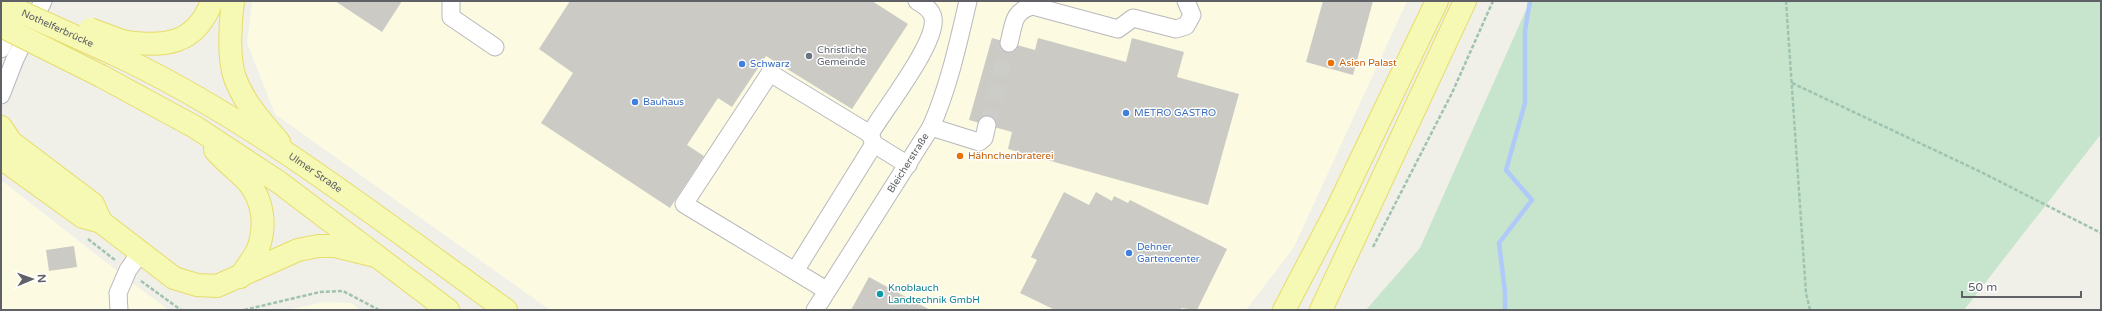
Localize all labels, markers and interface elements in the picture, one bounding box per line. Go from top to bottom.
street label: Nothelferbrücke [20,7,96,50]
place label: Christliche Gemeinde [817,44,867,68]
marker: Christliche Gemeinde [804,51,814,61]
place label: Asien Palast [1339,57,1397,69]
place label: Schwarz [750,58,790,70]
marker: Asien Palast [1326,58,1336,68]
marker: Schwarz [737,59,747,69]
place label: Bauhaus [643,96,684,108]
marker: Bauhaus [630,97,640,107]
place label: METRO GASTRO [1134,107,1216,119]
marker: METRO GASTRO [1121,108,1131,118]
street label: Bleicherstraße [885,131,932,195]
street label: Ulmer Straße [286,150,345,196]
place label: Hähnchenbraterei [968,150,1053,162]
marker: Hähnchenbraterei [955,151,965,161]
place label: Dehner Gartencenter [1137,241,1200,265]
marker: Dehner Gartencenter [1124,248,1134,258]
north arrow [12,259,52,299]
scale bar [1962,273,2081,299]
text: N [35,274,48,283]
text: 50 m [1968,280,1997,294]
place label: Knoblauch Landtechnik GmbH [888,282,980,306]
marker: Knoblauch Landtechnik GmbH [875,289,885,299]

